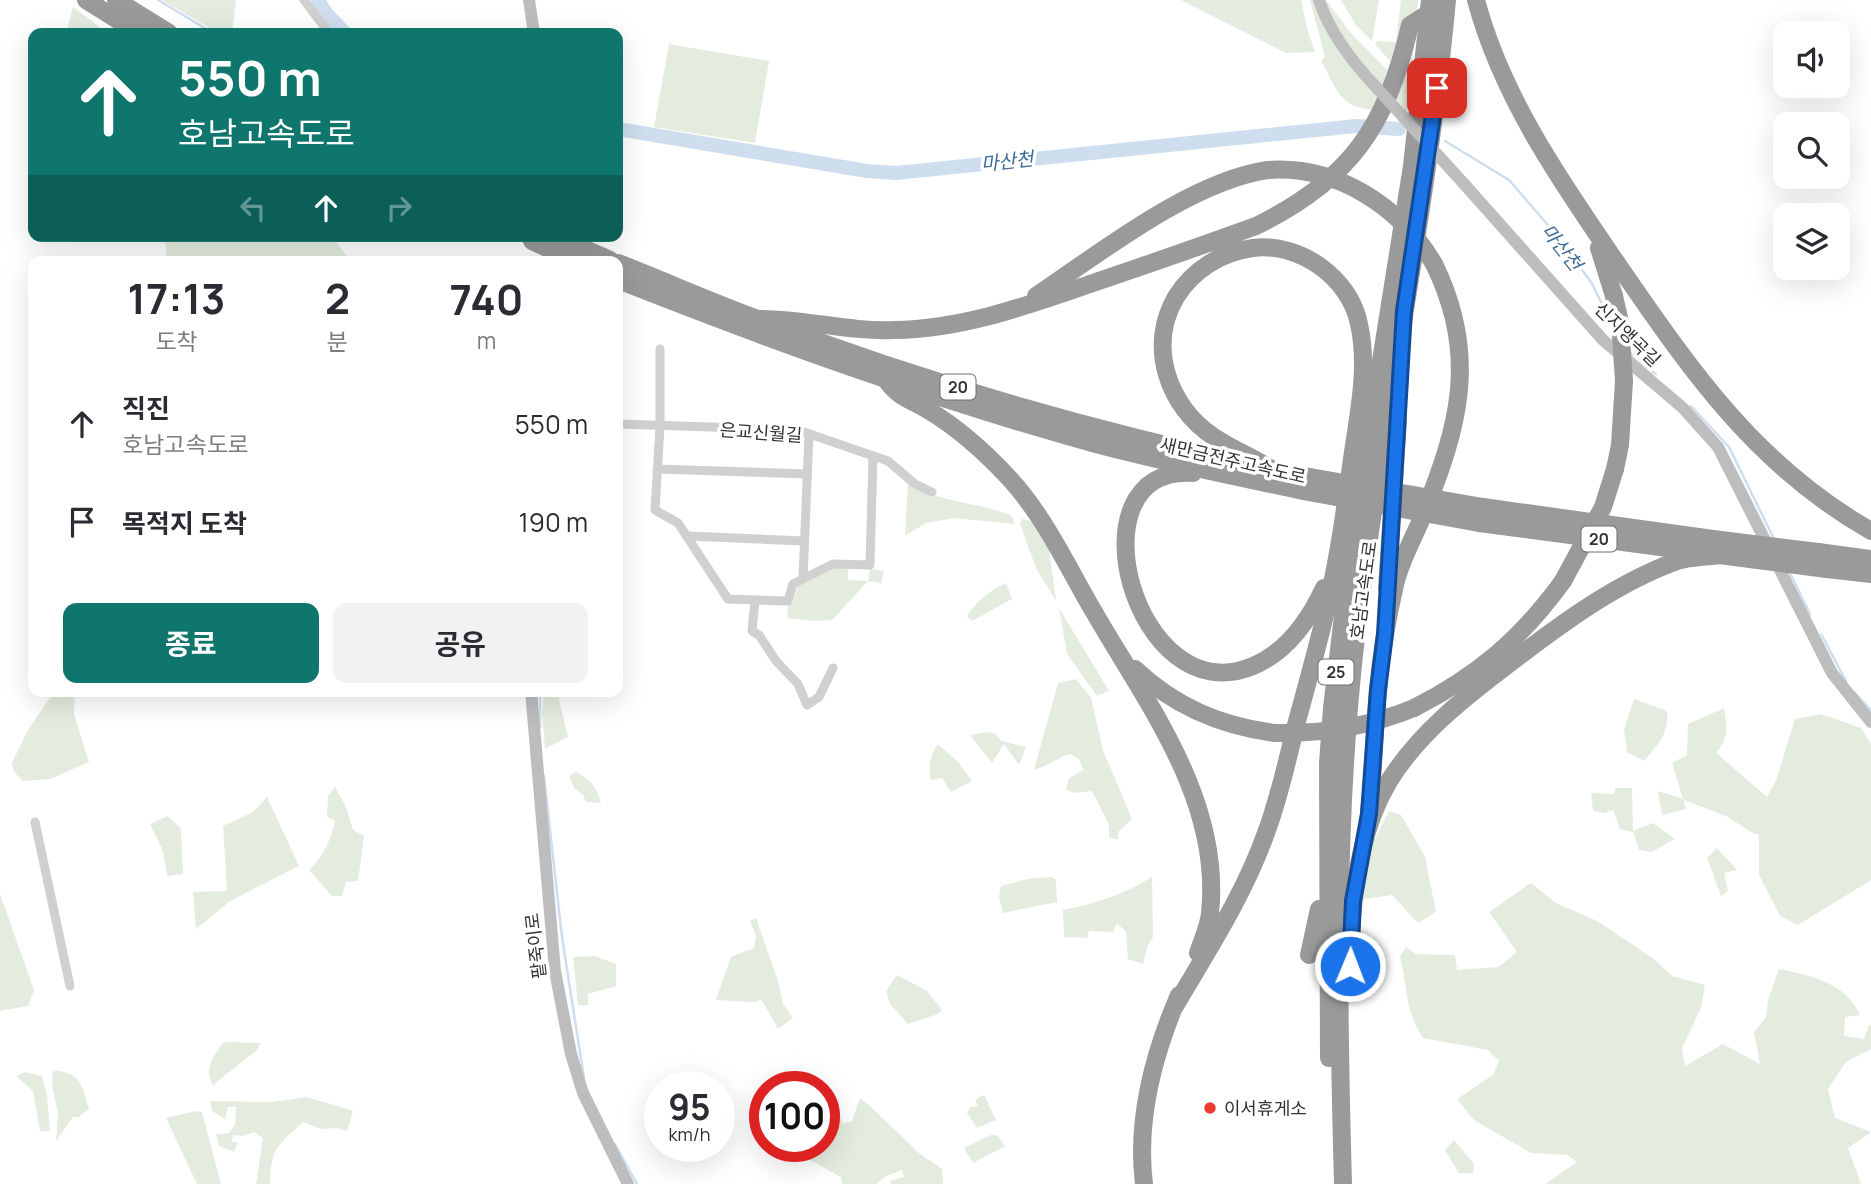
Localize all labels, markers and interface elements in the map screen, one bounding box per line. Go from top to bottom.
map controls [1773,21,1850,280]
button: sound [1773,21,1850,98]
text: 550 m [178,44,322,111]
icon: ahead [63,56,154,147]
pin [1407,58,1467,118]
icon: arrive [1418,69,1456,107]
text: 호남고속도로 [178,111,355,155]
button: search [1773,112,1850,189]
water label: 마산천 [980,145,1036,177]
icon: left [234,189,272,227]
icon: ahead [307,189,345,227]
icon: right [380,189,418,227]
button: layers [1773,203,1850,280]
water label: 마산천 [1536,218,1589,277]
text: 17:13 [128,269,226,327]
text: 2 [325,269,350,327]
text: 740 [450,270,523,328]
street label: 신지앵곡길 [1590,297,1666,371]
text: m [477,324,496,356]
text: 도착 [155,325,198,357]
text: 분 [327,325,348,357]
road number: 20 [940,374,976,400]
text: 직진 [122,390,170,426]
icon: ahead [63,405,101,443]
text: 550 m [515,406,588,442]
street label: 은교신월길 [719,417,803,447]
text: 호남고속도로 [122,428,249,460]
street label: 새만금전주고속도로 [1158,432,1308,488]
icon: arrive [63,503,101,541]
text: 190 m [519,504,588,540]
text: 목적지 도착 [122,505,247,541]
road number: 20 [1582,526,1616,552]
street label: 호남고속도로 [1344,539,1382,641]
button: 종료 [63,603,319,683]
button: 공유 [333,603,588,683]
road number: 25 [1318,660,1354,684]
street label: 팥죽이로 [519,912,551,980]
position arrow [1313,929,1387,1003]
speed limit sign: 100 [749,1071,840,1162]
text: 95 [668,1083,711,1131]
place label: 이서휴게소 [1224,1096,1307,1120]
marker: 이서휴게소 [1202,1100,1218,1116]
text: km/h [669,1122,710,1146]

